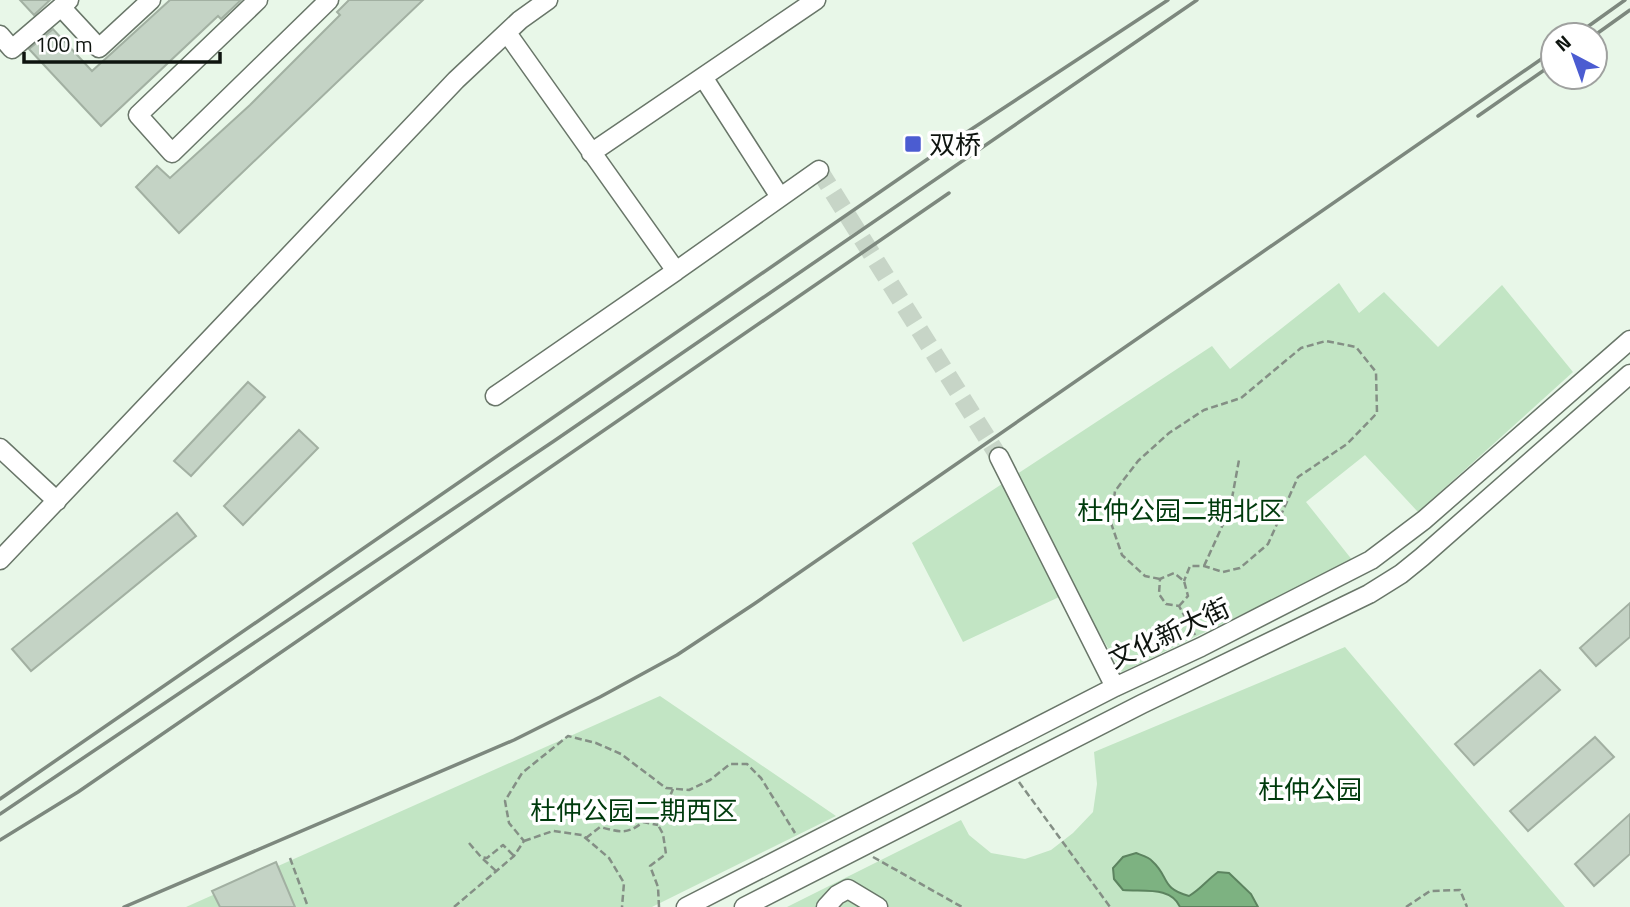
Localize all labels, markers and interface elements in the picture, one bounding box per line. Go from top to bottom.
scale bar [24,21,220,65]
north arrow [1539,21,1609,91]
text: 100 m [35,28,92,60]
text: N [1548,28,1577,58]
place label: 双桥 [929,125,981,164]
marker: 双桥 [903,134,923,154]
park label: 杜仲公园二期北区 [1077,491,1285,530]
street label: 文化新大街 [1102,588,1236,678]
park label: 杜仲公园 [1258,770,1362,809]
park label: 杜仲公园二期西区 [530,791,738,830]

